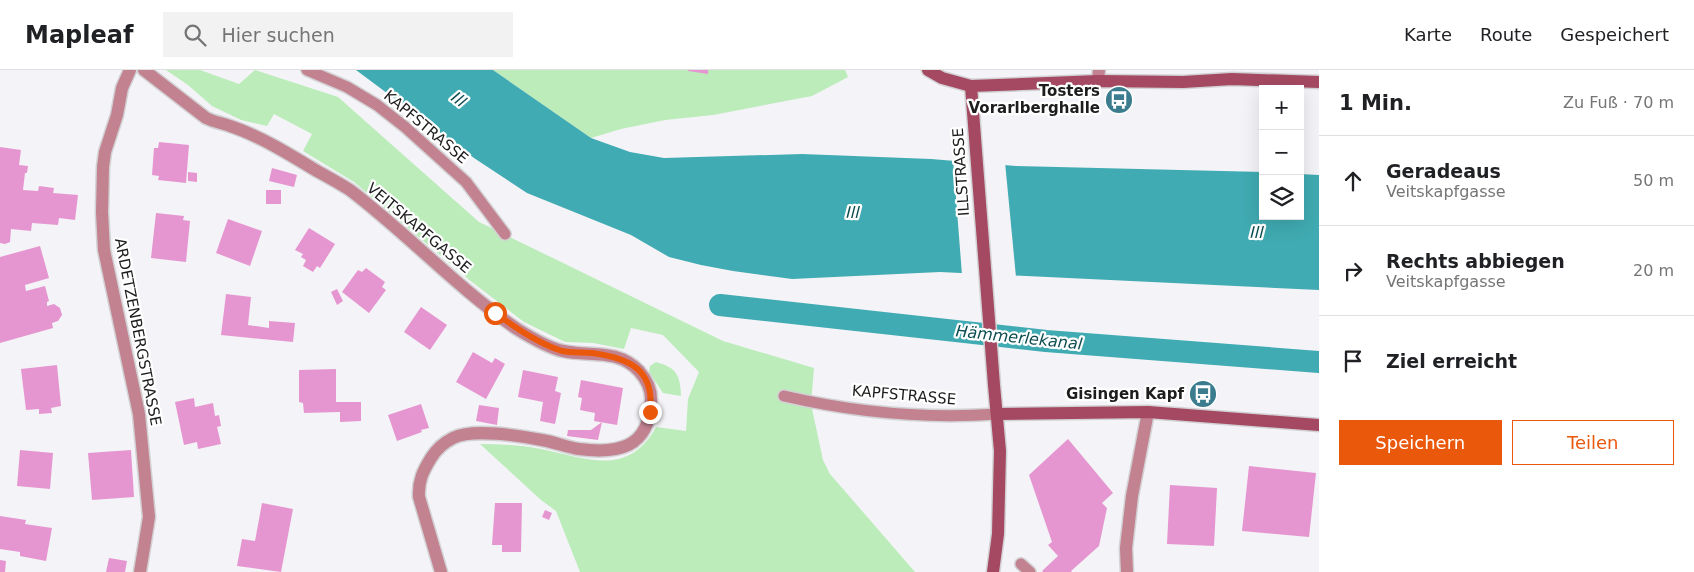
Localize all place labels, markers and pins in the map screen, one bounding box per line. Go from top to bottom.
place label: Tosters Vorarlberghalle [969,82,1100,117]
bus stop icon: Tosters Vorarlberghalle [1104,85,1134,115]
bus stop icon: Gisingen Kapf [1188,379,1218,409]
place label: Gisingen Kapf [1066,385,1184,403]

